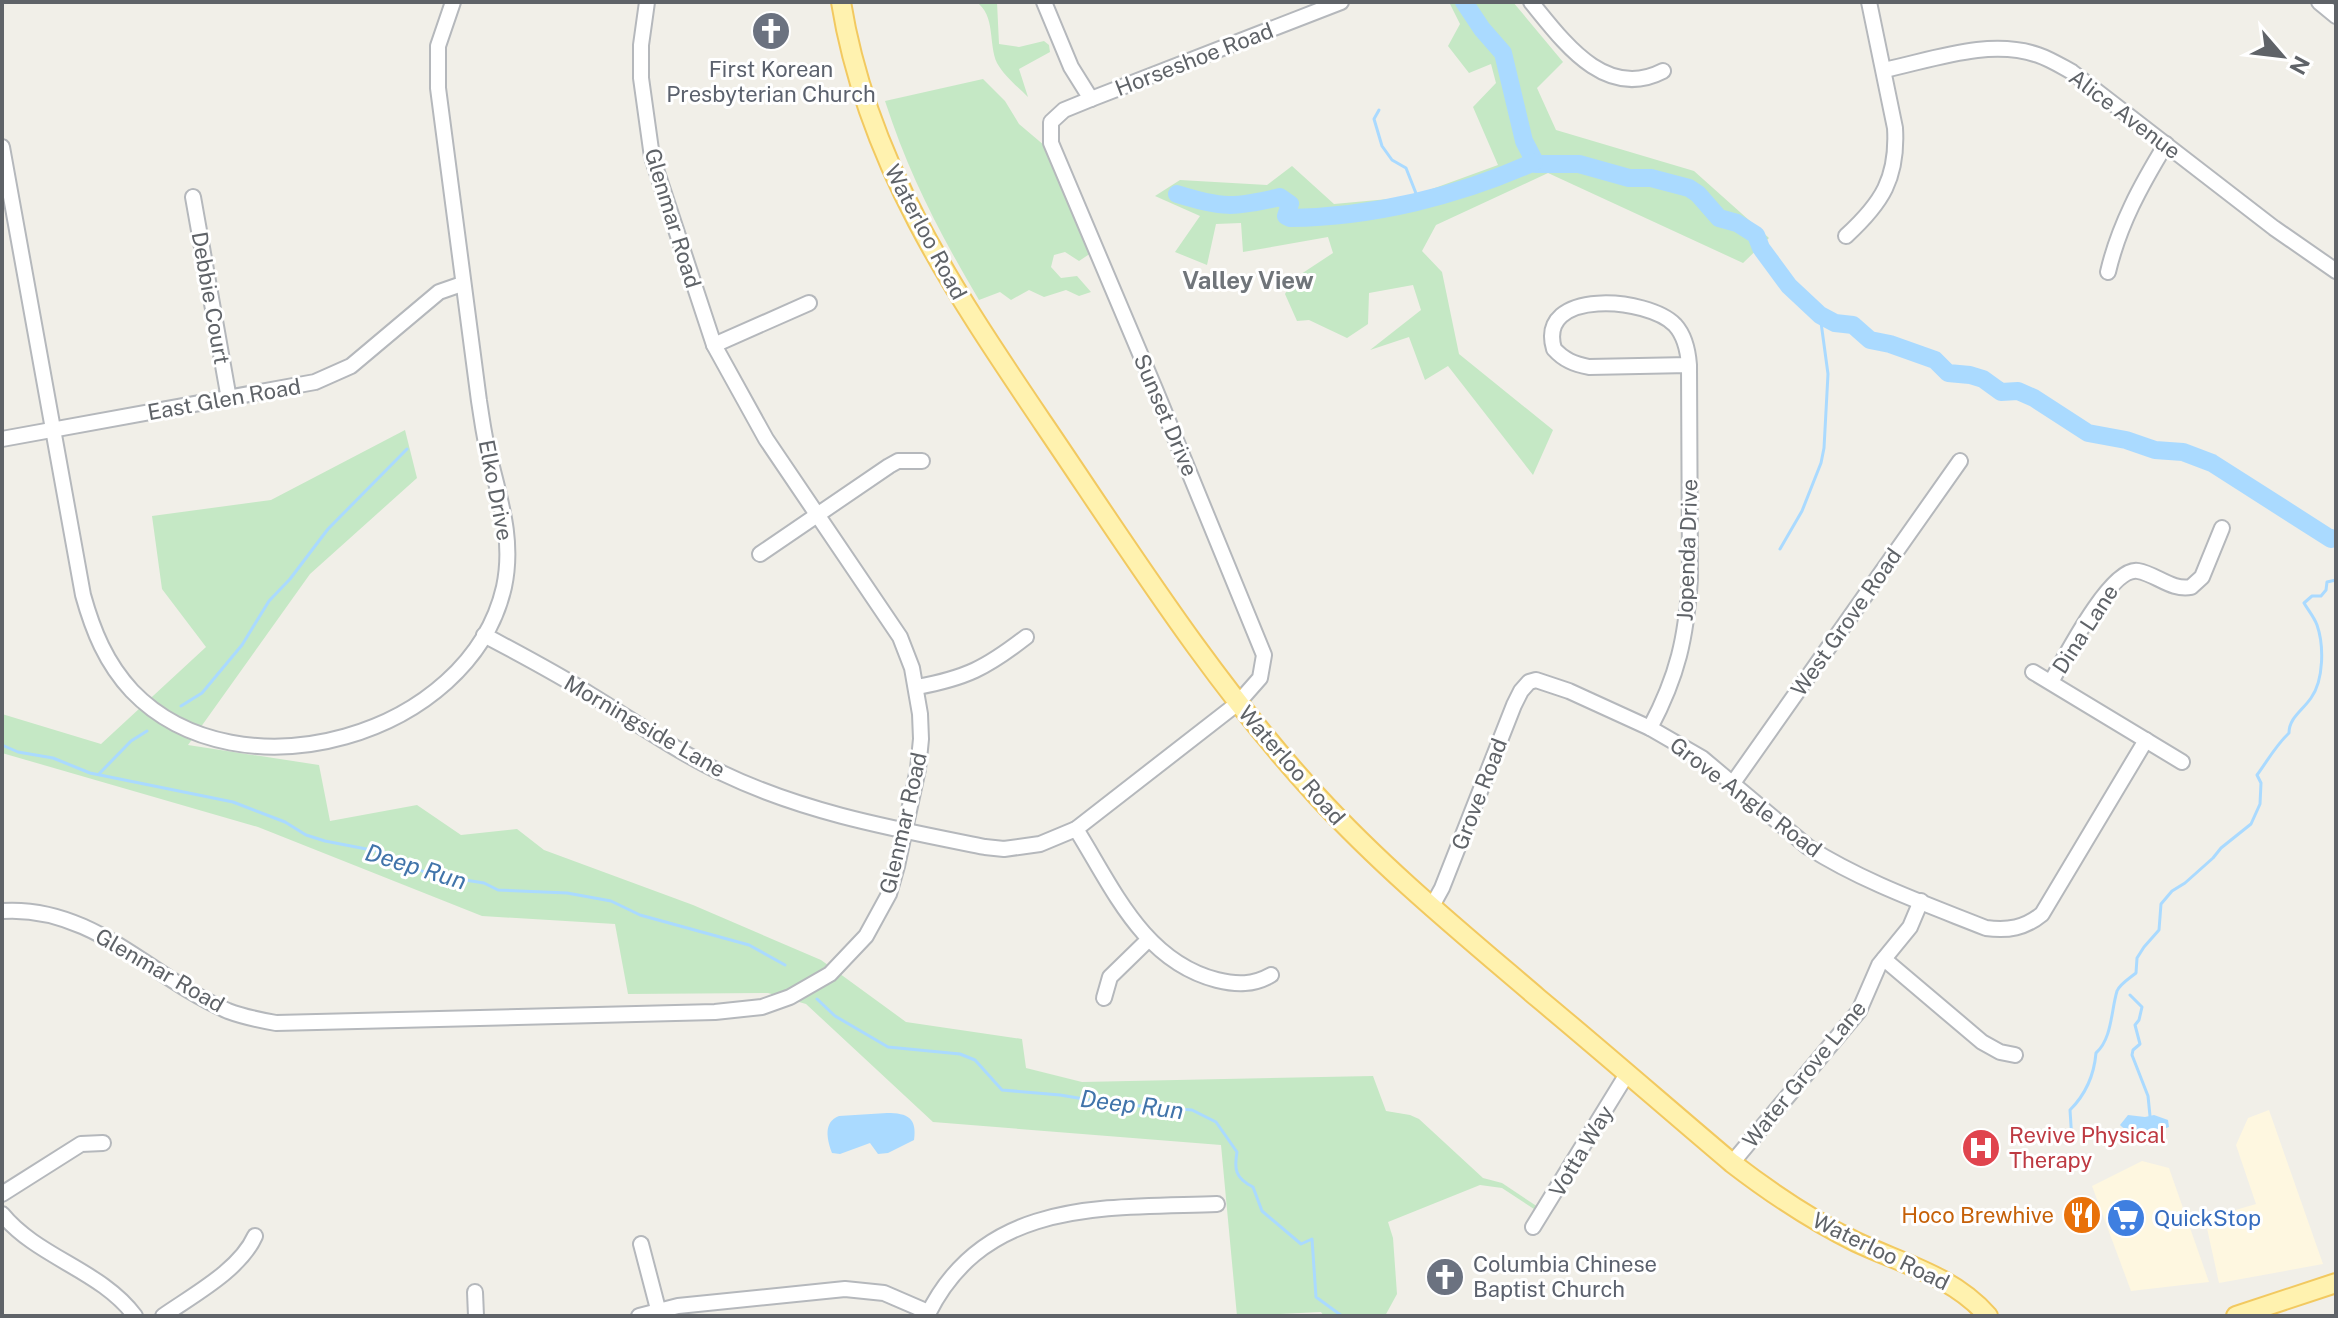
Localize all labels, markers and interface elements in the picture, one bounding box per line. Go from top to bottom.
church icon: First Korean Presbyterian Church [750,10,792,52]
north arrow [2242,16,2322,96]
street label: Horseshoe Road [1111,17,1277,101]
text: N [2284,52,2315,79]
place label: First Korean Presbyterian Church [666,56,876,107]
street label: Alice Avenue [2064,64,2186,164]
street label: Glenmar Road [639,145,707,291]
street label: Waterloo Road [879,160,973,304]
street label: Debbie Court [187,230,235,366]
district label: Valley View [1182,266,1314,294]
street label: Sunset Drive [1129,350,1203,480]
street label: East Glen Road [145,373,303,425]
street label: Elko Drive [474,437,518,543]
street label: Jopenda Drive [1672,478,1702,622]
street label: West Grove Road [1785,543,1907,701]
street label: Dina Lane [2047,580,2123,678]
street label: Morningside Lane [560,669,730,783]
street label: Waterloo Road [1233,700,1351,830]
street label: Grove Angle Road [1665,731,1827,863]
street label: Grove Road [1446,735,1512,853]
street label: Glenmar Road [874,750,932,896]
water label: Deep Run [362,837,470,895]
street label: Glenmar Road [91,923,229,1017]
street label: Water Grove Lane [1737,995,1871,1153]
water label: Deep Run [1079,1084,1185,1124]
street label: Votta Way [1544,1100,1619,1202]
place label: Revive Physical Therapy [2009,1122,2166,1173]
hospital icon: Revive Physical Therapy [1960,1127,2002,1169]
restaurant icon: Hoco Brewhive [2061,1194,2103,1236]
supermarket icon: QuickStop [2105,1197,2147,1239]
place label: Hoco Brewhive [1901,1202,2054,1228]
place label: QuickStop [2154,1205,2261,1231]
street label: Waterloo Road [1808,1207,1954,1295]
place label: Columbia Chinese Baptist Church [1473,1251,1657,1302]
church icon: Columbia Chinese Baptist Church [1424,1256,1466,1298]

